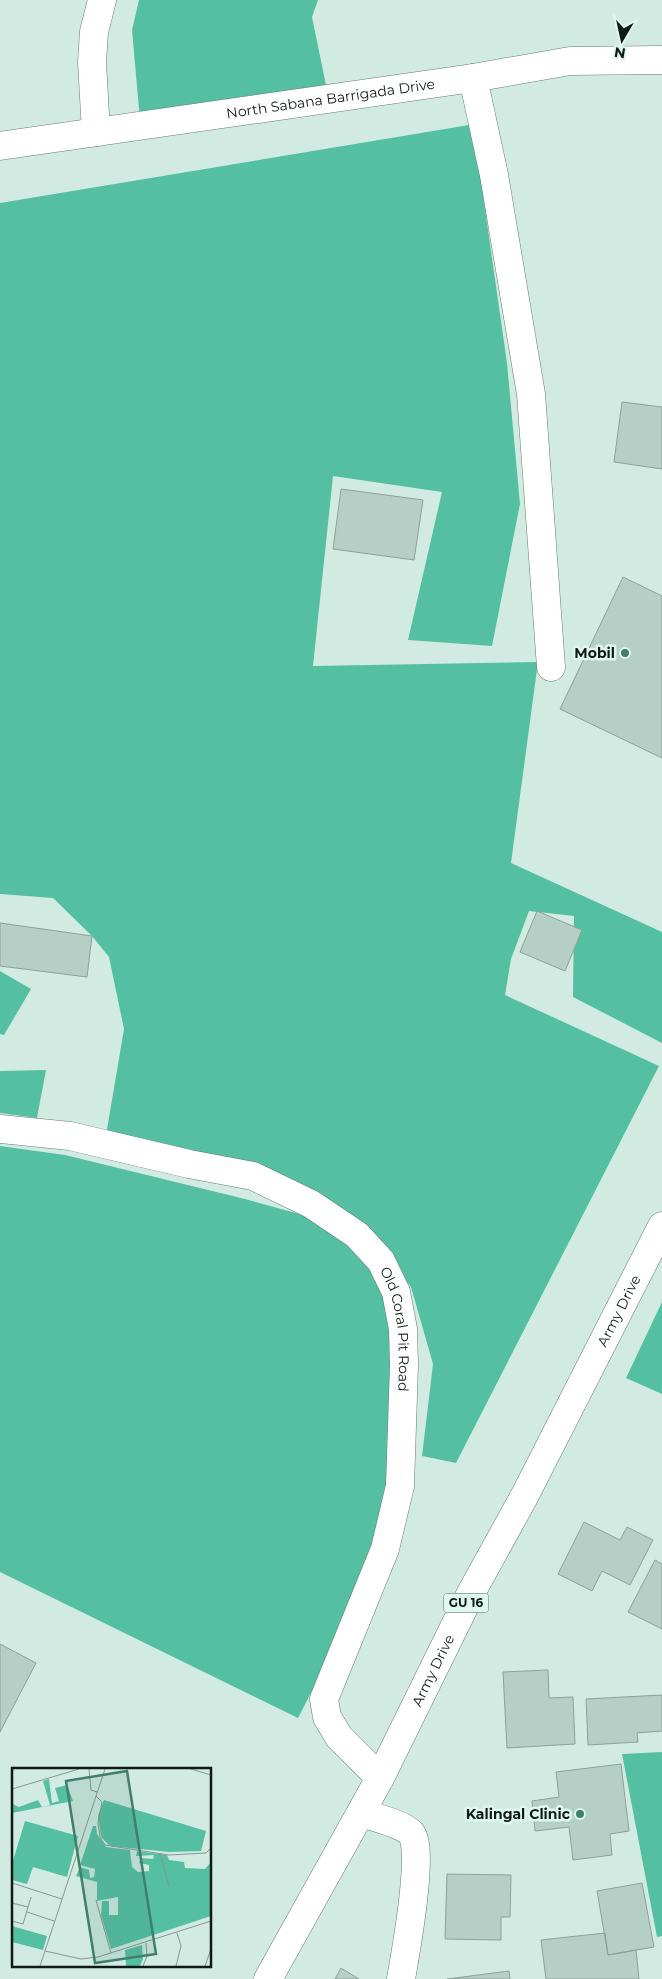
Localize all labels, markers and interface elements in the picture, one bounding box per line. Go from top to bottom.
north arrow [597,15,647,65]
text: N [613,43,627,63]
street label: North Sabana Barrigada Drive [225,75,436,122]
place label: Mobil [574,644,615,662]
marker: Mobil [619,647,631,659]
street label: Old Coral Pit Road [376,1264,413,1392]
street label: Army Drive [593,1272,645,1350]
road number: GU 16 [444,1594,488,1612]
street label: Army Drive [408,1631,458,1709]
inset map [12,1768,211,1966]
place label: Kalingal Clinic [466,1805,571,1823]
marker: Kalingal Clinic [574,1808,586,1820]

